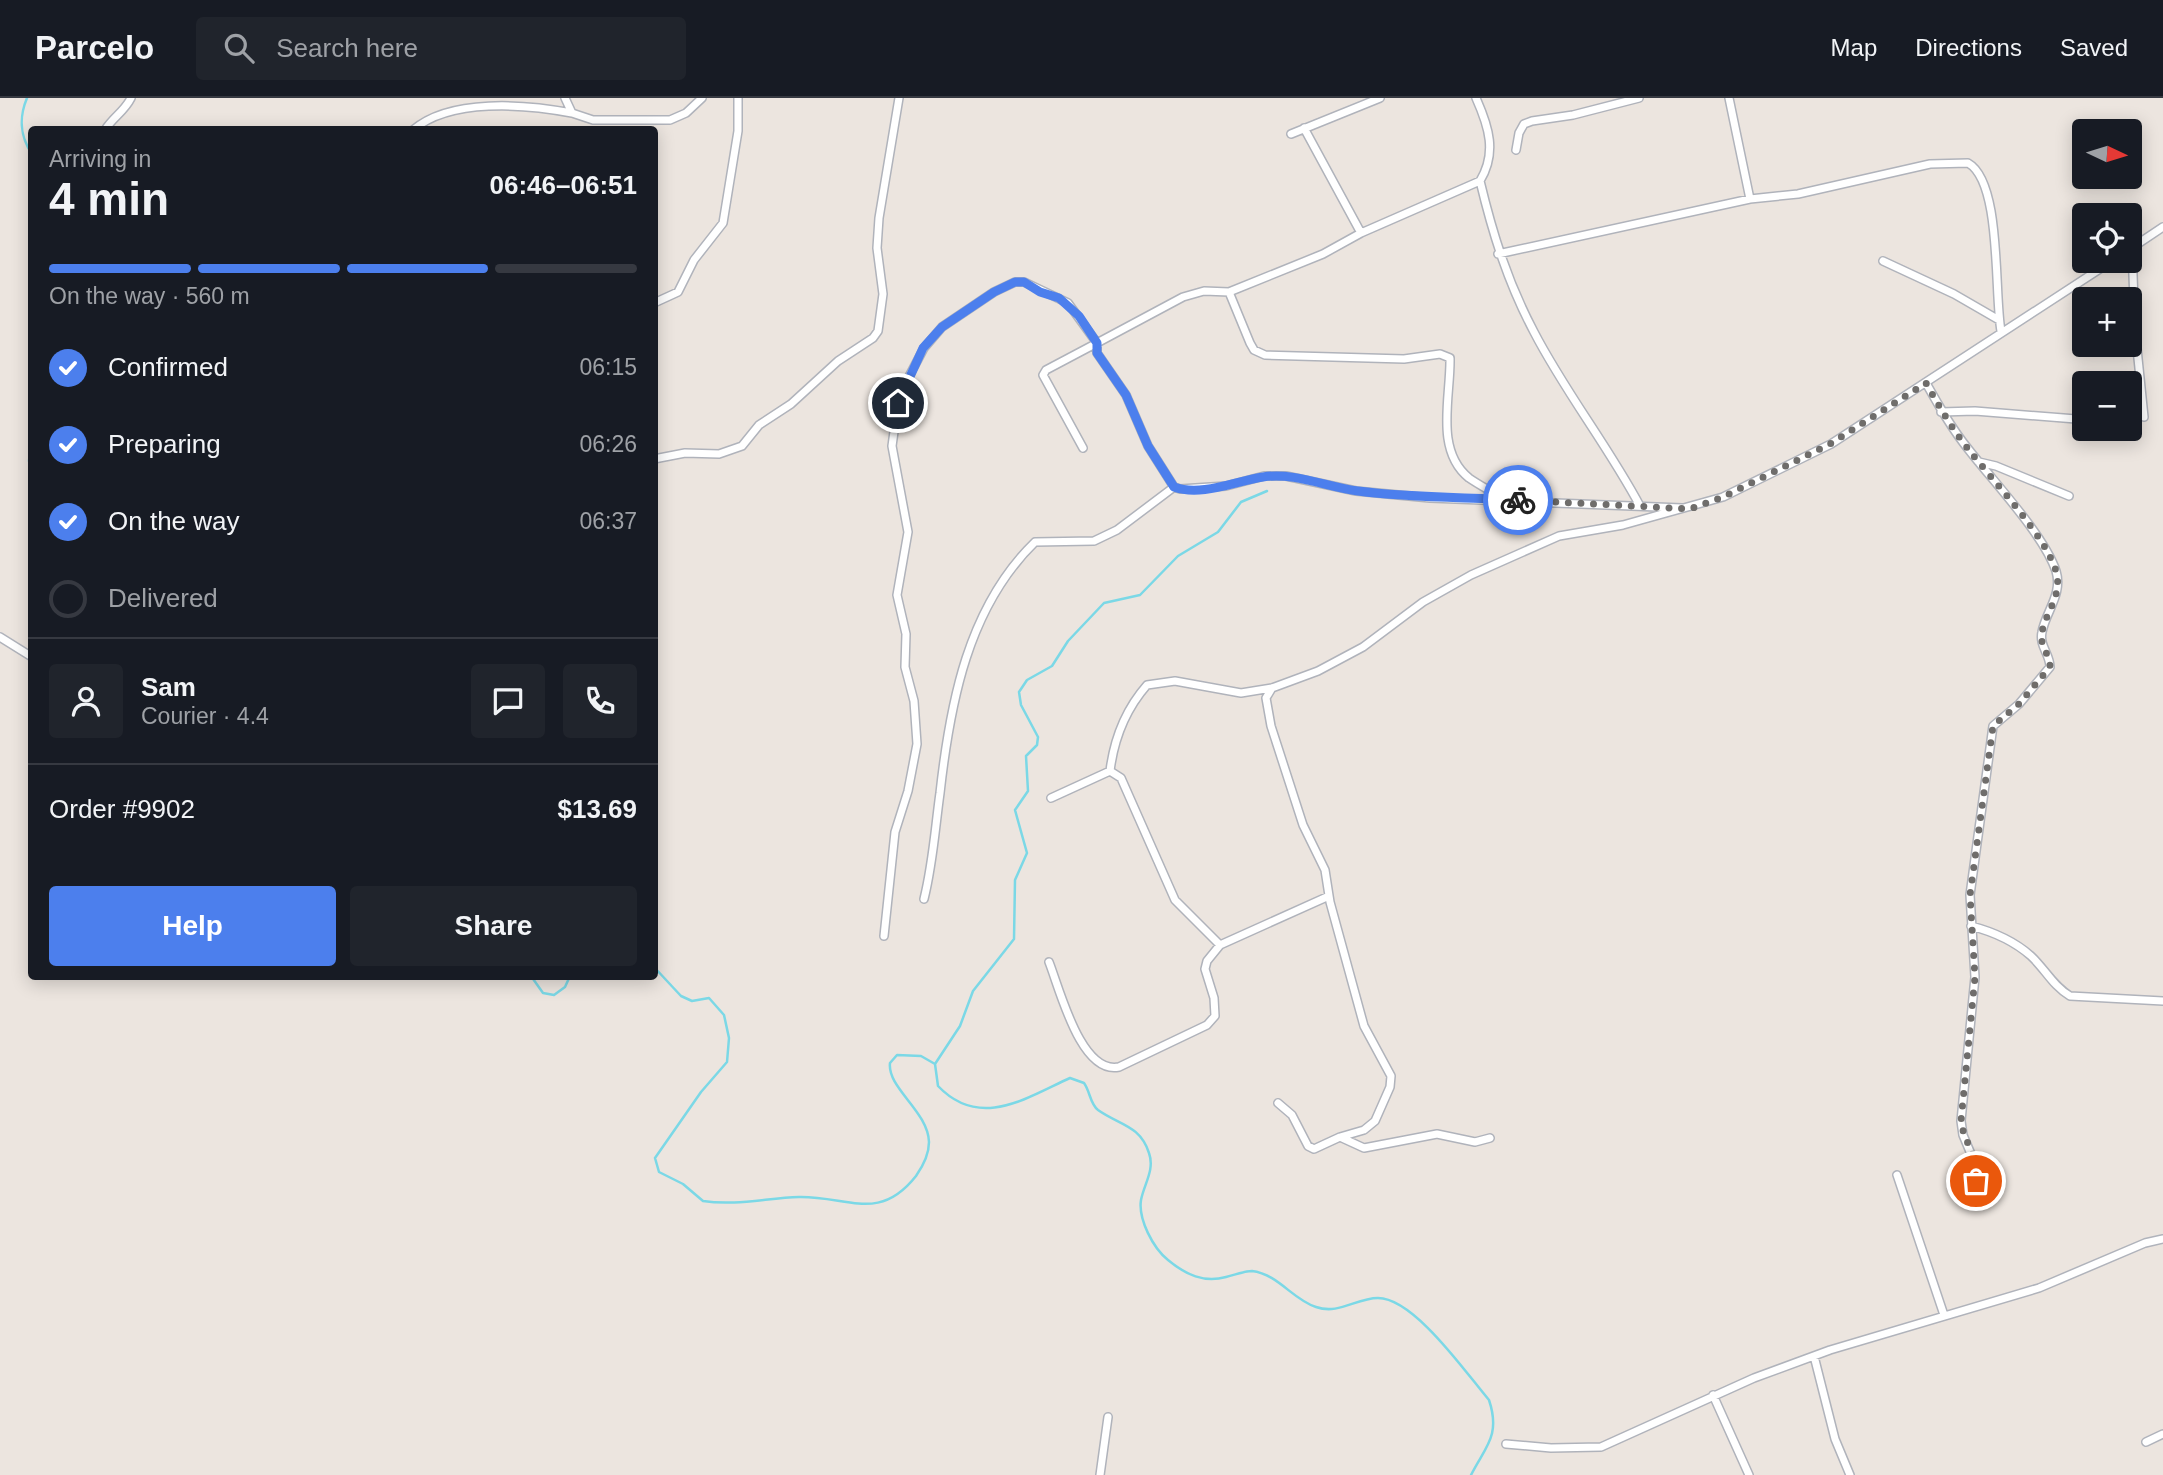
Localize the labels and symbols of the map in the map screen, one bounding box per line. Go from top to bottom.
north arrow [2072,119,2142,189]
pin [868,373,928,433]
courier [1483,465,1553,535]
pin [1946,1151,2006,1211]

